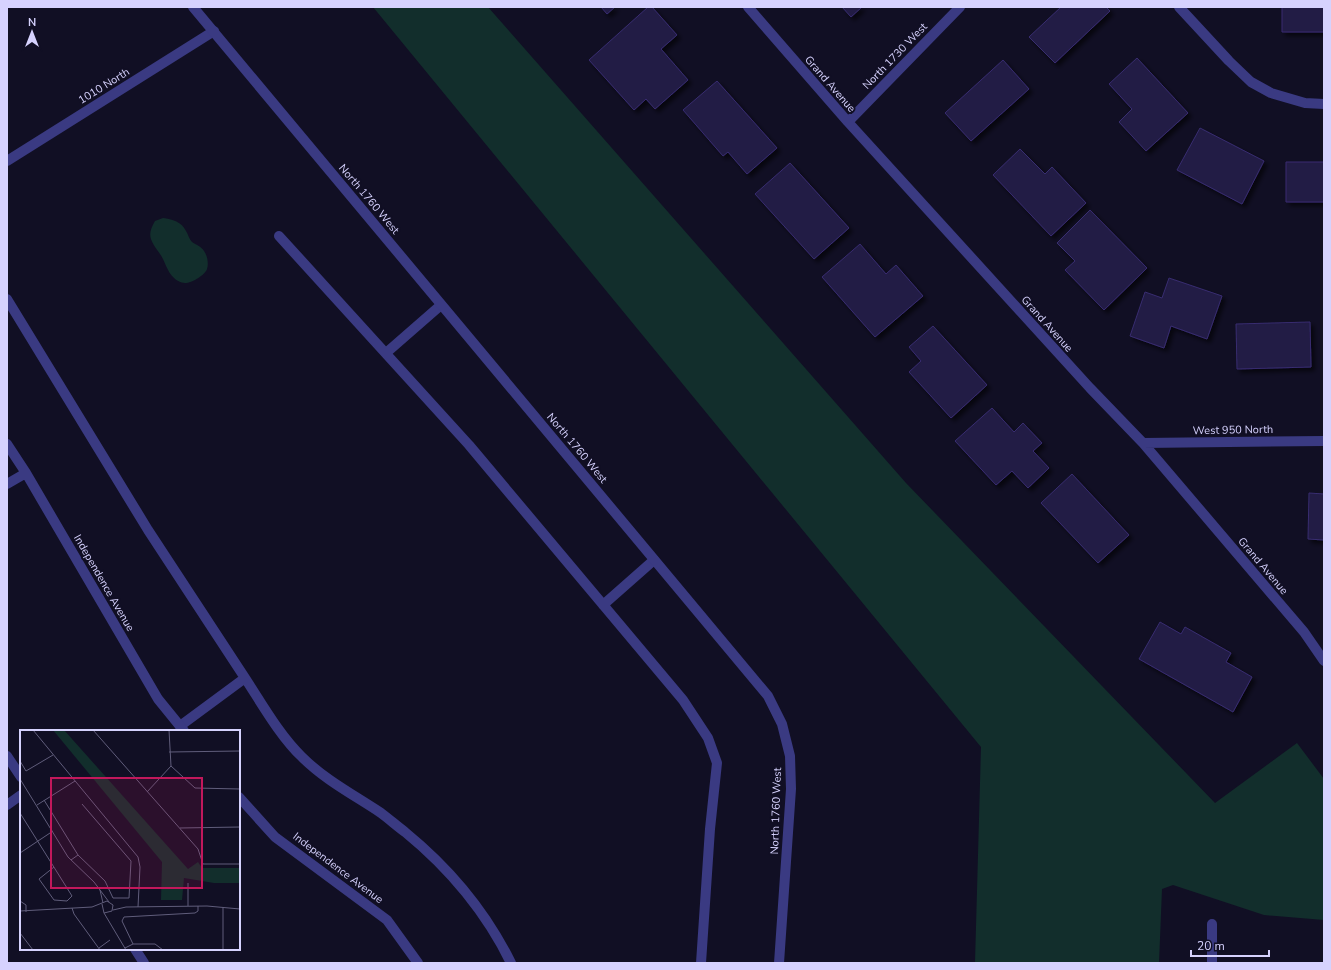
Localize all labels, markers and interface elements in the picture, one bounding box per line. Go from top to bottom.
north arrow [12,12,52,52]
text: N [28,15,36,30]
street label: North 1730 West [859,19,931,93]
street label: Grand Avenue [801,52,859,116]
street label: 1010 North [76,64,132,108]
street label: North 1760 West [335,161,403,237]
street label: Grand Avenue [1018,293,1076,355]
street label: North 1760 West [543,410,611,486]
street label: West 950 North [1193,422,1273,438]
street label: Independence Avenue [70,532,138,634]
street label: Grand Avenue [1235,534,1292,598]
inset map [20,730,240,950]
street label: North 1760 West [767,767,785,855]
street label: Independence Avenue [290,829,386,907]
scale bar [1191,932,1269,958]
text: 20 m [1197,938,1225,954]

